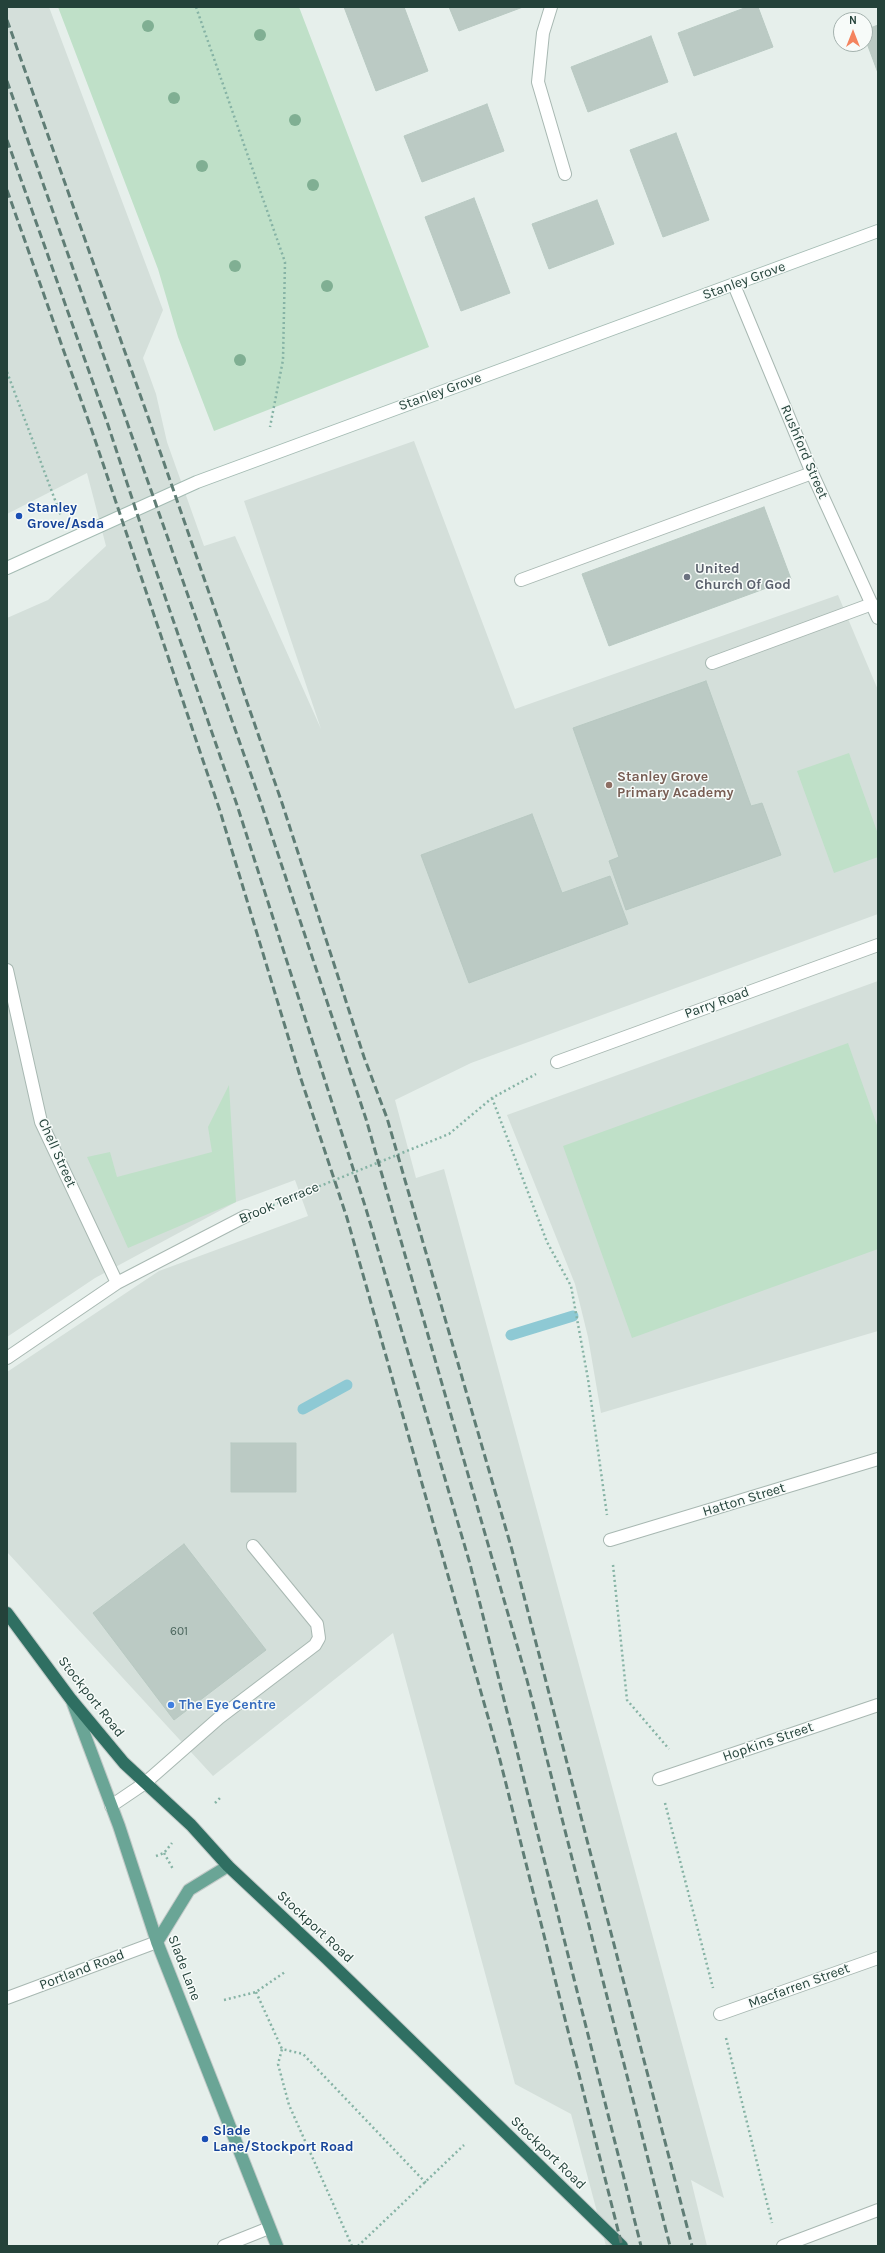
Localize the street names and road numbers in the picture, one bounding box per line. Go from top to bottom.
street label: Stanley Grove [700,258,788,304]
street label: Stanley Grove [396,369,484,415]
street label: Rushford Street [777,403,831,501]
street label: Parry Road [682,984,752,1022]
street label: Chell Street [34,1116,80,1190]
street label: Brook Terrace [236,1179,322,1227]
street label: Hatton Street [701,1479,787,1521]
street label: Stockport Road [54,1653,128,1741]
street label: Hopkins Street [720,1719,816,1765]
street label: Stockport Road [273,1887,357,1967]
street label: Slade Lane [164,1933,204,2003]
street label: Portland Road [37,1946,127,1994]
street label: Macfarren Street [746,1960,852,2012]
street label: Stockport Road [507,2113,589,2193]

